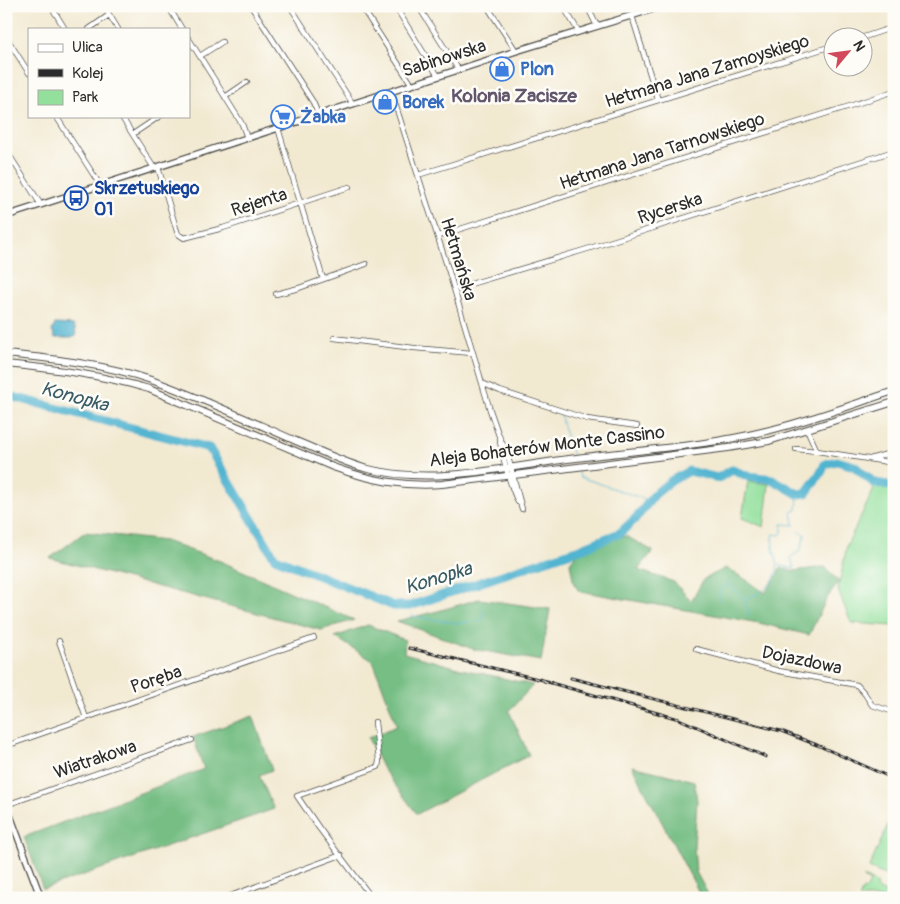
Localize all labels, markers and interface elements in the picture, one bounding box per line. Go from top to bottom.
legend [28,28,190,118]
north arrow [822,28,872,78]
street label: Hetmana Jana Zamoyskiego [602,29,812,114]
street label: Sabinowska [399,34,489,83]
text: Ulica [72,38,103,57]
text: N [849,38,869,54]
shop icon: Plon [489,56,515,82]
place label: Plon [520,58,554,81]
text: Kolej [72,64,104,83]
district label: Kolonia Zacisze [451,84,578,108]
text: Park [72,88,99,107]
shop icon: Borek [372,89,398,115]
place label: Borek [402,91,445,114]
supermarket icon: Żabka [270,104,296,130]
place label: Żabka [300,106,347,129]
street label: Hetmana Jana Tarnowskiego [557,107,768,196]
place label: Skrzetuskiego 01 [94,177,200,221]
street label: Rejenta [228,183,290,222]
bus stop icon: Skrzetuskiego 01 [63,185,89,211]
street label: Rycerska [635,187,705,230]
street label: Hetmańska [435,215,482,303]
water label: Konopka [38,376,112,418]
street label: Aleja Bohaterów Monte Cassino [428,421,666,472]
water label: Konopka [402,556,476,599]
street label: Dojazdowa [760,641,844,680]
street label: Poręba [127,660,185,699]
street label: Wiatrakowa [51,735,140,784]

